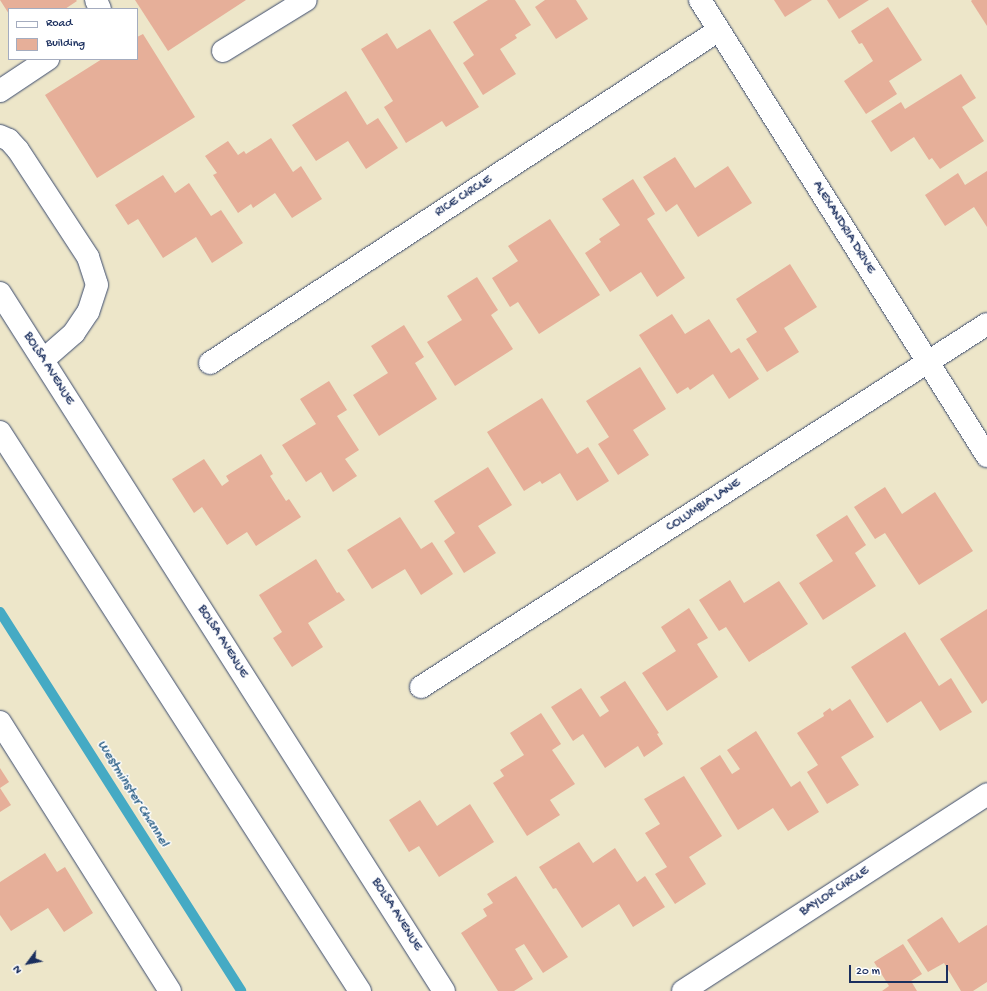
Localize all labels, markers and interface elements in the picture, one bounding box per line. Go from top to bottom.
legend [8,8,138,60]
text: Road [46,17,72,31]
text: Building [46,37,85,51]
street label: RICE CIRCLE [432,173,496,221]
street label: ALEXANDRIA DRIVE [808,179,878,277]
street label: BOLSA AVENUE [19,330,77,408]
street label: COLUMBIA LANE [664,476,744,536]
street label: BOLSA AVENUE [193,603,251,681]
water label: Westminster Channel [92,738,172,850]
street label: BAYLOR CIRCLE [797,864,873,920]
street label: BOLSA AVENUE [367,876,425,954]
north arrow [8,943,48,983]
scale bar [851,957,950,983]
text: N [11,963,25,976]
text: 20 m [856,965,880,979]

